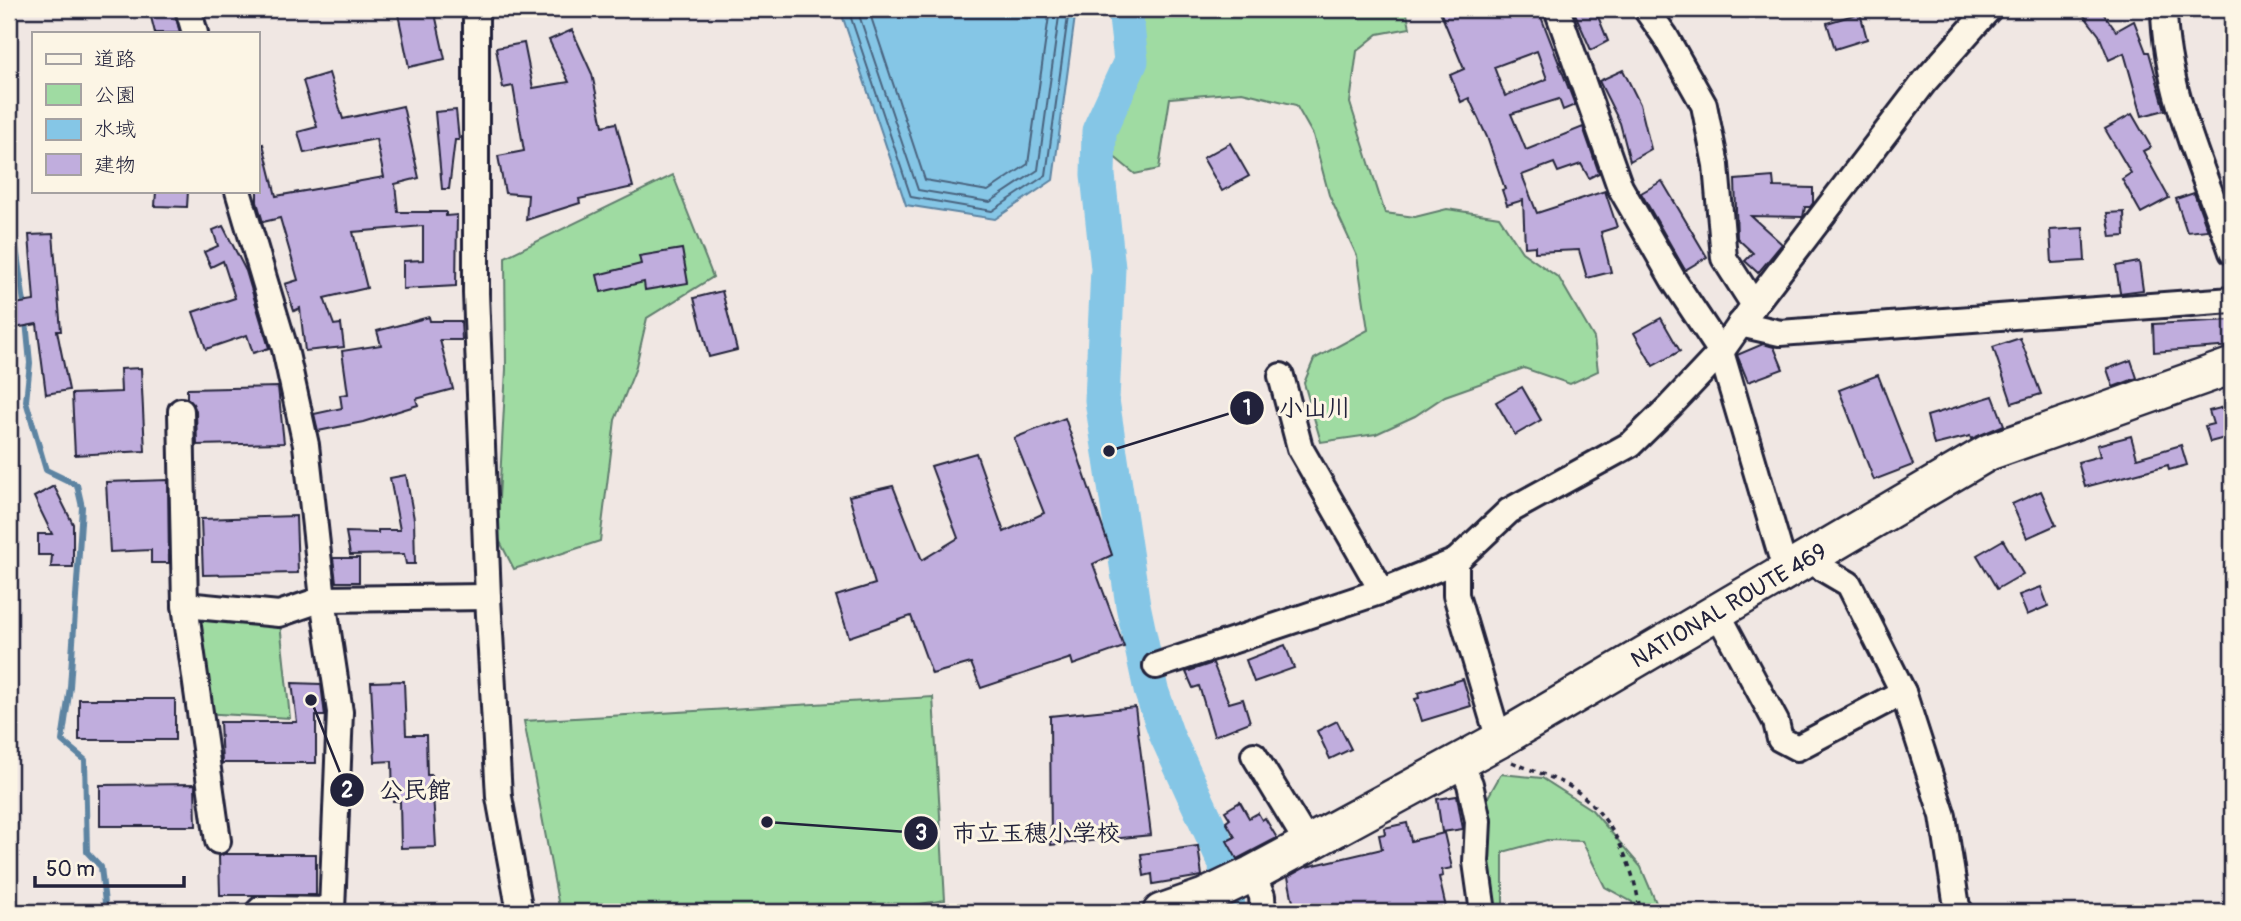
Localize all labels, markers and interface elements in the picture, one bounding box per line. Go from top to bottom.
legend [32,32,259,192]
text: 道路 [94,46,136,73]
text: 公園 [94,82,136,109]
text: 水域 [94,116,136,143]
text: 建物 [94,152,136,179]
callout: 小山川 [1230,385,1365,430]
text: 小山川 [1279,394,1351,423]
text: 1 [1243,395,1251,422]
street label: NATIONAL ROUTE 469 [1625,536,1832,674]
callout: 公民館 [330,767,465,812]
text: 公民館 [379,776,451,805]
text: 2 [341,777,353,804]
callout: 市立玉穂小学校 [903,810,1134,855]
text: 市立玉穂小学校 [952,819,1120,848]
text: 3 [915,820,927,847]
scale bar [35,844,184,888]
text: 50 m [46,856,95,883]

